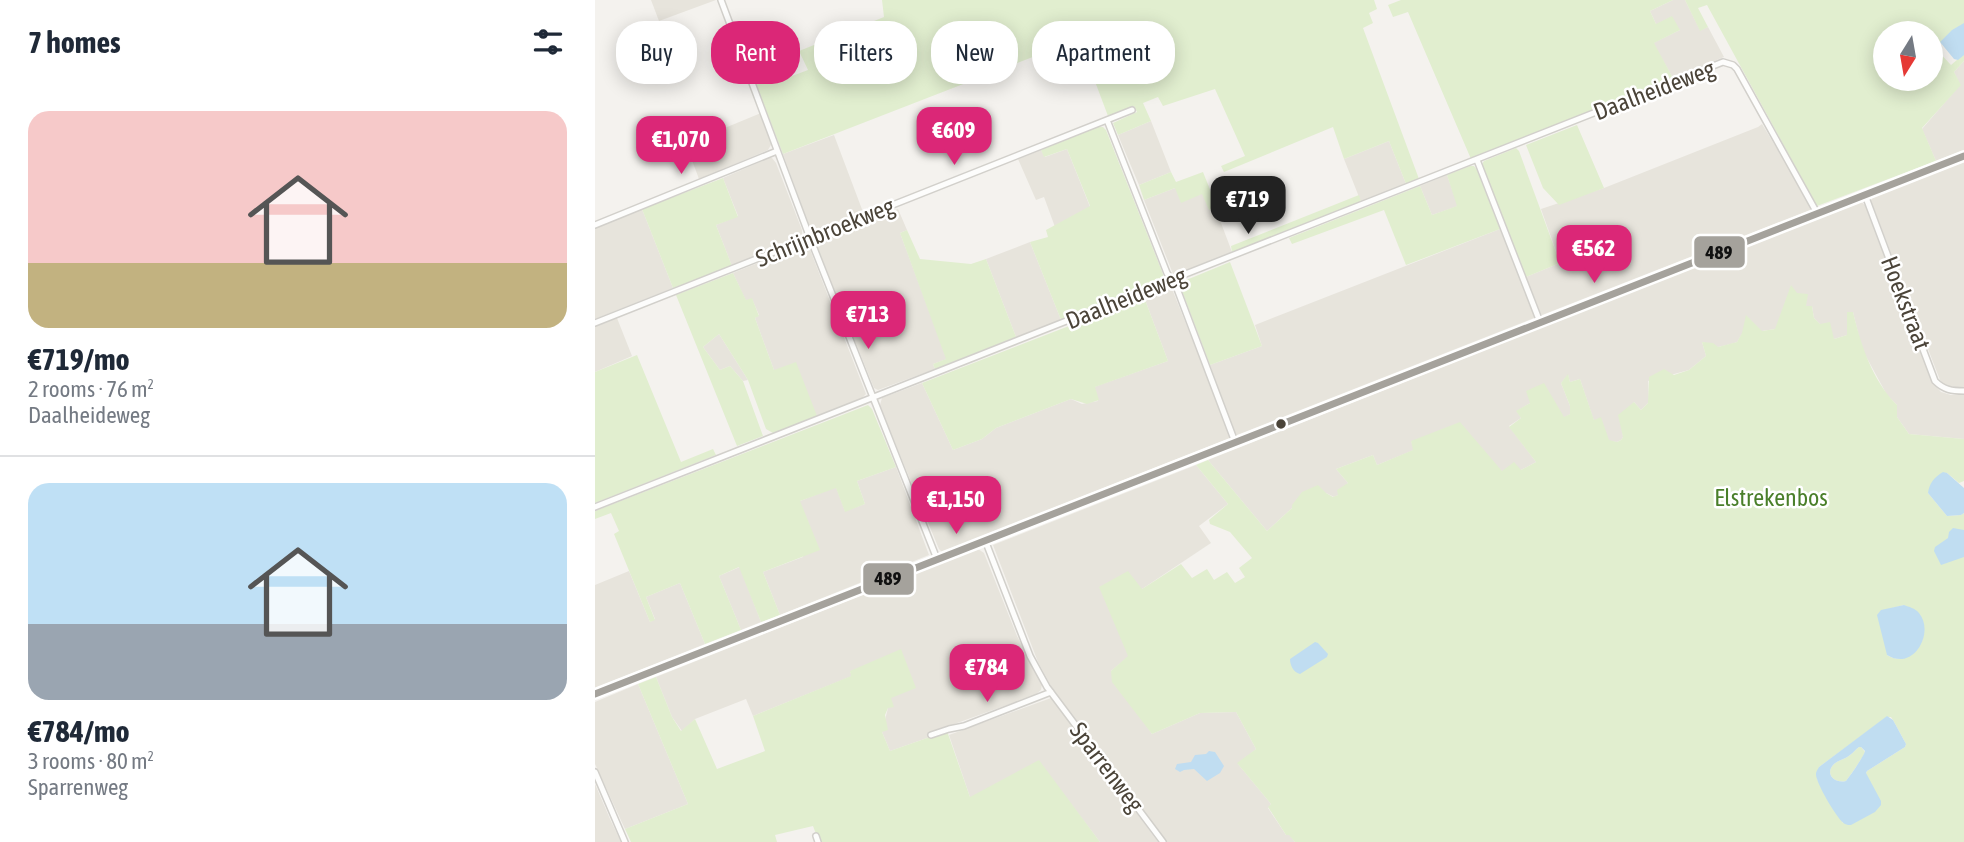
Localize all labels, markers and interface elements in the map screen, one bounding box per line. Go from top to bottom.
chip: Buy [616,21,697,84]
chip: Rent [711,21,800,84]
chip: Filters [814,21,917,84]
chip: New [931,21,1018,84]
chip: Apartment [1032,21,1175,84]
north arrow [1873,21,1943,91]
map controls [1873,21,1943,91]
icon: filters [529,23,567,61]
text: 7 homes [28,25,121,59]
street label: Daalheideweg [1590,54,1719,125]
pin: €609 [913,108,995,167]
pin: €1,070 [624,116,738,176]
text: €609 [933,117,975,143]
text: €1,070 [652,126,710,152]
icon: home [235,157,361,283]
pin: €719 [1207,176,1289,236]
text: €719 [1227,186,1269,212]
street label: Schrijnbroekweg [752,192,899,272]
pin: €562 [1553,226,1635,285]
text: €562 [1573,235,1615,261]
line badge: 489 [1693,235,1746,269]
text: 489 [1705,241,1732,263]
street label: Hoekstraat [1876,252,1936,354]
street label: Daalheideweg [1062,261,1191,334]
pin: €713 [827,292,909,351]
text: €713 [847,301,889,327]
text: €719/mo [28,342,130,376]
text: 2 rooms · 76 m² [28,376,154,402]
text: Daalheideweg [28,402,150,428]
unlabelled marker [1274,417,1288,431]
pin: €1,150 [899,476,1013,536]
park label: Elstrekenbos [1714,484,1828,511]
text: €1,150 [927,486,985,512]
icon: home [235,529,361,655]
line badge: 489 [862,562,915,596]
text: 489 [874,567,901,589]
pin: €784 [946,644,1028,704]
text: €784 [966,654,1008,680]
text: €784/mo [28,714,130,748]
street label: Sparrenweg [1065,717,1150,817]
text: 3 rooms · 80 m² [28,748,154,774]
text: Sparrenweg [28,774,128,800]

